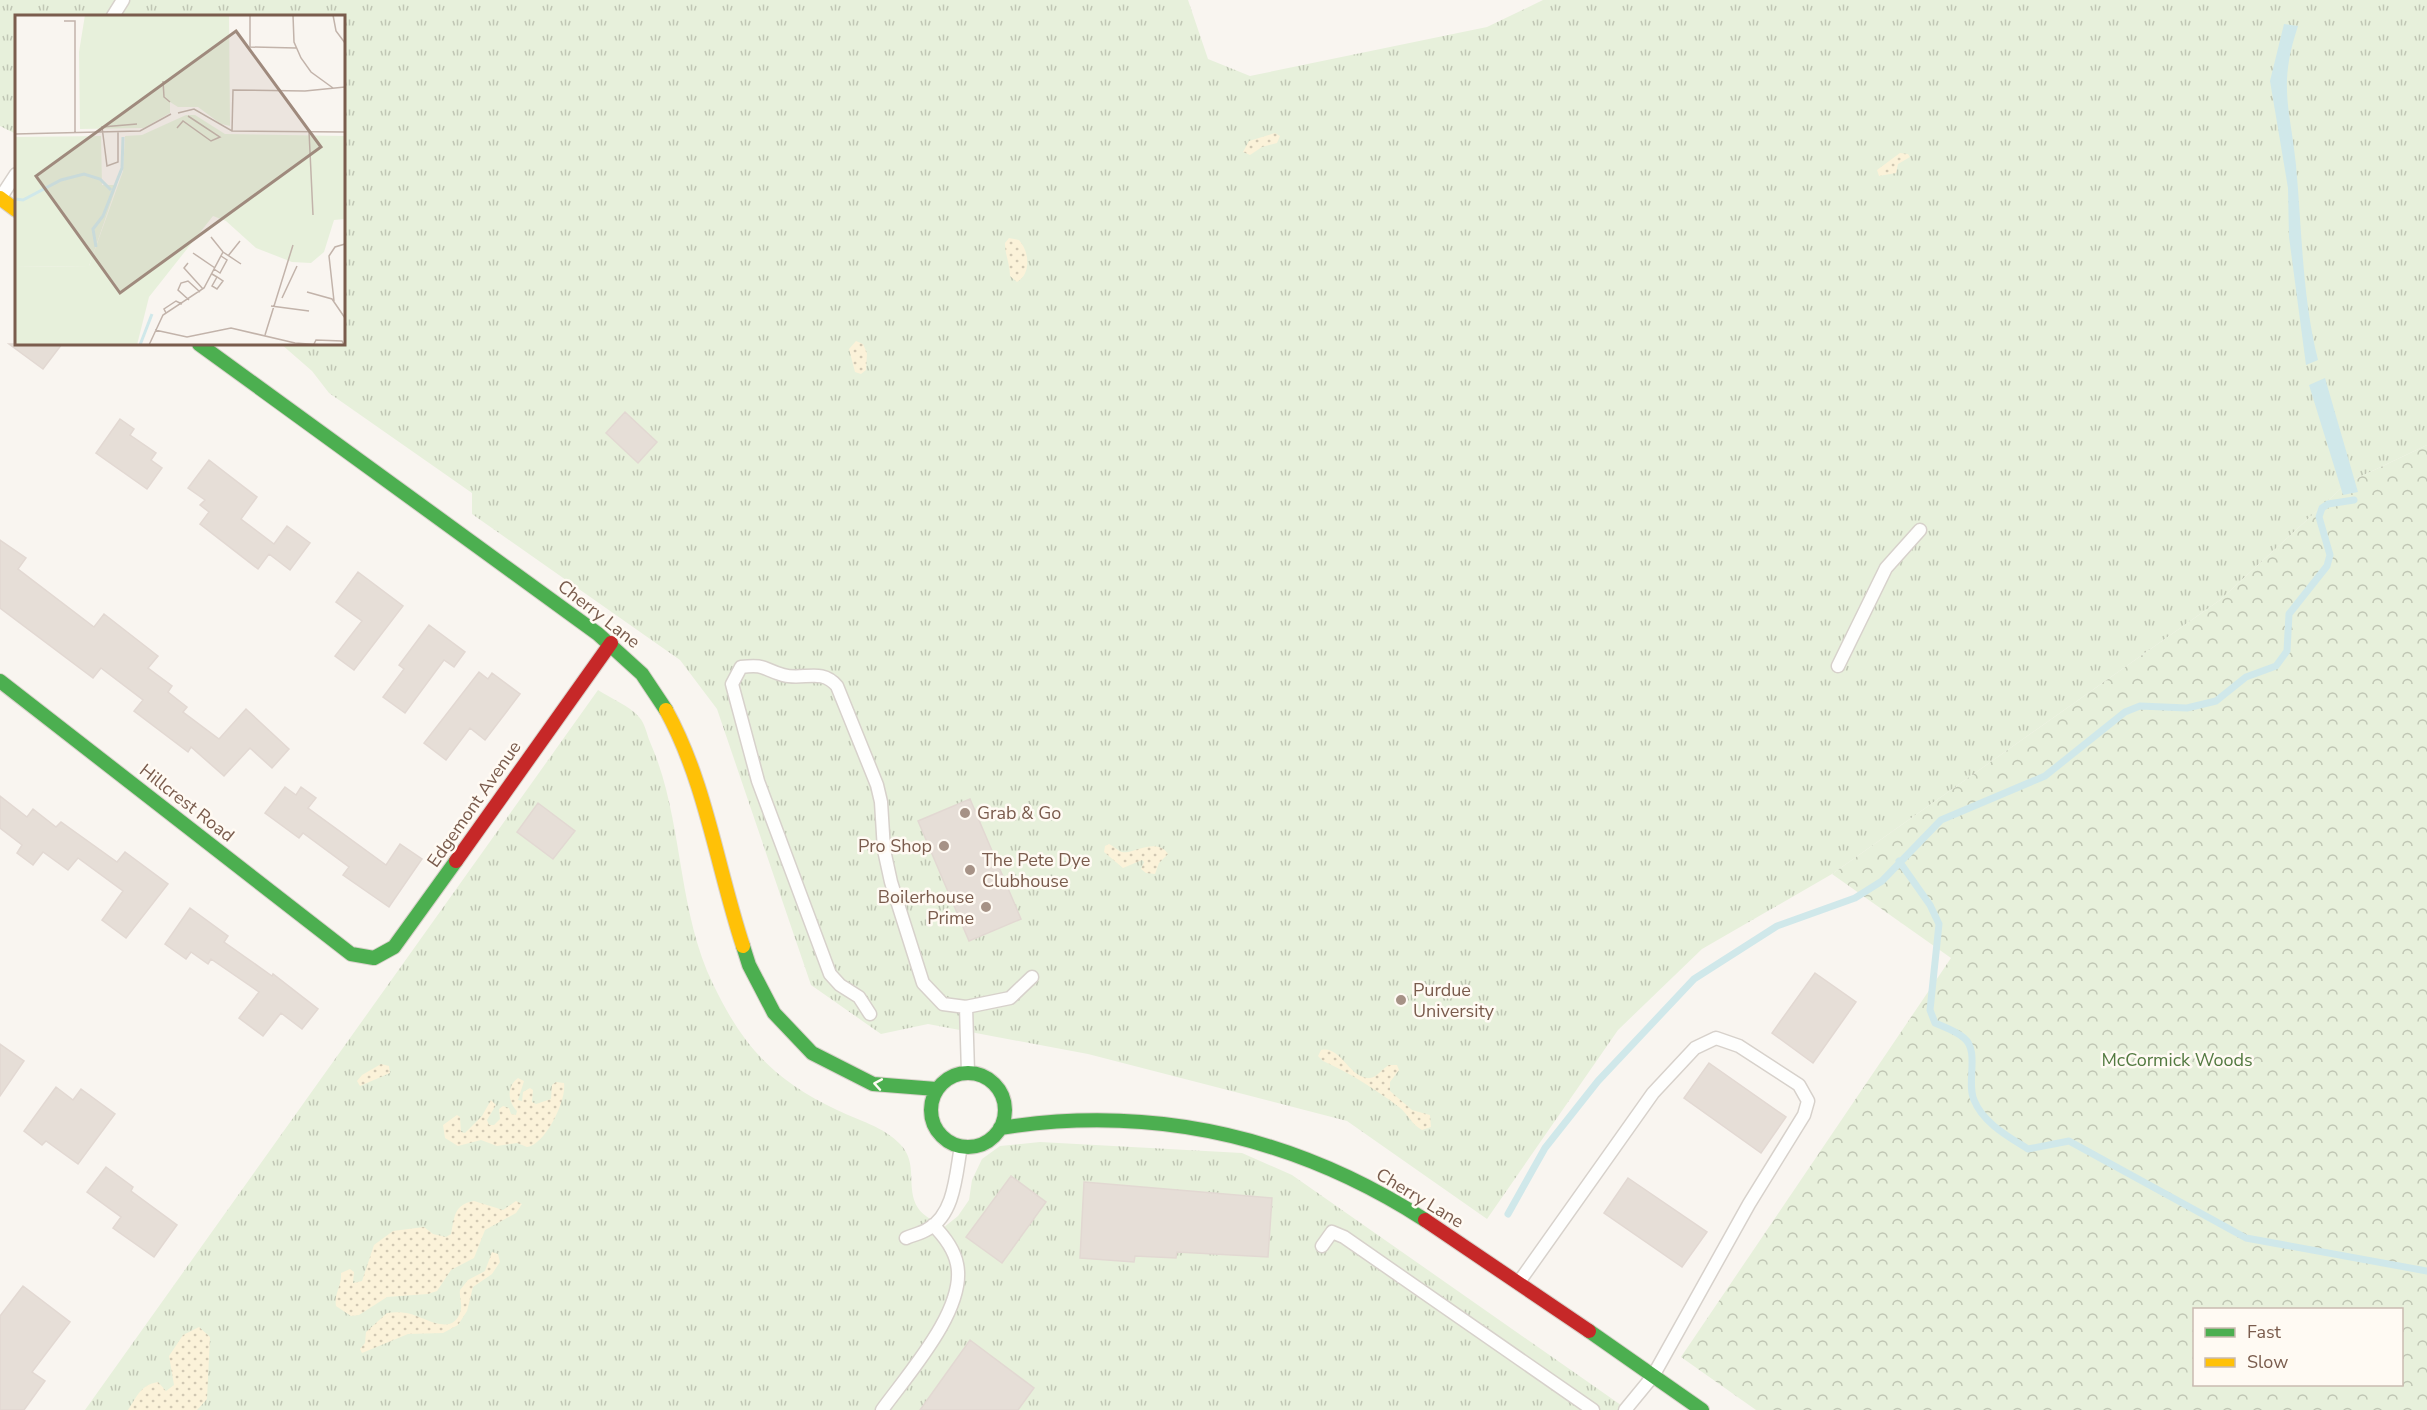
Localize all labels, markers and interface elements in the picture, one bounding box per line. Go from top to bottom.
inset map [15,15,345,345]
street label: Cherry Lane [553,574,645,654]
street label: Edgemont Avenue [421,736,527,872]
street label: Hillcrest Road [135,758,239,848]
place label: Grab & Go [977,801,1061,825]
marker: Grab & Go [958,806,972,820]
place label: Pro Shop [858,834,932,858]
marker: Pro Shop [937,839,951,853]
place label: The Pete Dye Clubhouse [982,848,1090,893]
marker: The Pete Dye Clubhouse [963,863,977,877]
place label: Boilerhouse Prime [878,885,974,930]
marker: Boilerhouse Prime [979,900,993,914]
place label: Purdue University [1413,978,1495,1023]
marker: Purdue University [1394,993,1408,1007]
park label: McCormick Woods [2101,1048,2253,1072]
one-way arrow [874,1078,884,1091]
street label: Cherry Lane [1372,1162,1468,1234]
legend [2193,1308,2403,1386]
text: Fast [2247,1320,2282,1344]
text: Slow [2247,1350,2288,1374]

